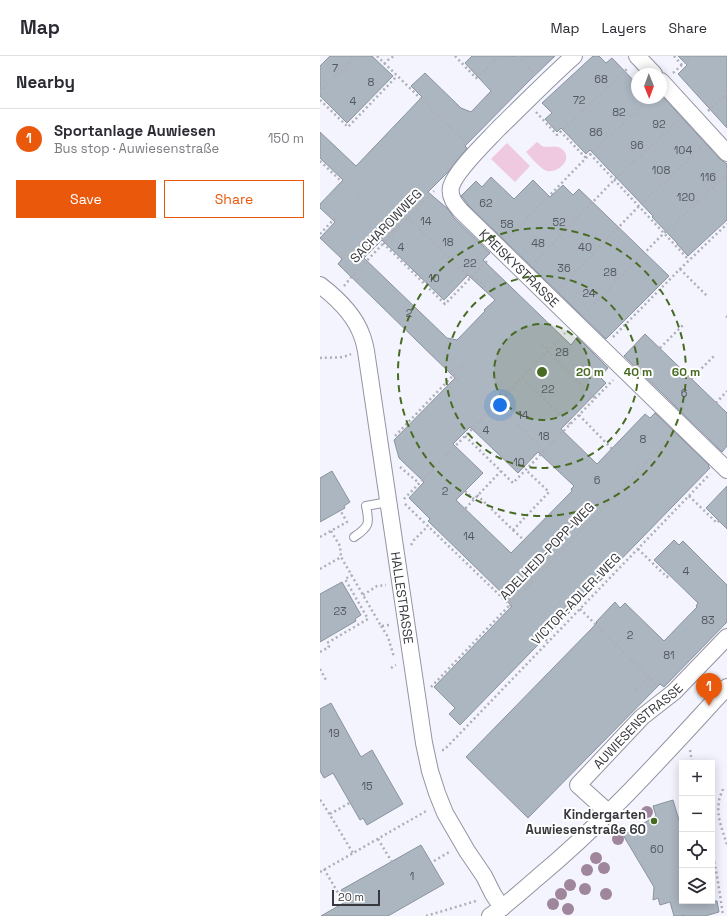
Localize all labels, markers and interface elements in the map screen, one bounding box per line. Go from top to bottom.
text: Map [20,15,60,40]
text: Map [550,19,580,37]
text: Layers [602,19,646,37]
text: Share [668,19,707,37]
house number: 7 [332,61,338,75]
north arrow [631,68,667,104]
text: Nearby [16,71,75,93]
house number: 68 [594,72,608,86]
house number: 8 [368,75,375,89]
house number: 72 [573,93,586,107]
house number: 4 [350,94,357,108]
house number: 82 [612,105,626,119]
house number: 92 [652,117,666,131]
text: Sportanlage Auwiesen [54,121,216,140]
house number: 86 [589,125,603,139]
text: 1 [26,130,32,147]
text: 150 m [268,130,304,147]
house number: 96 [630,138,644,152]
text: Bus stop · Auwiesenstraße [54,140,219,157]
house number: 104 [674,143,692,157]
house number: 108 [652,163,670,177]
house number: 116 [700,170,716,184]
button: Save [16,180,156,218]
button: Share [164,180,304,218]
street label: SACHAROWWEG [346,185,426,267]
house number: 120 [677,190,695,204]
house number: 62 [479,196,493,210]
house number: 14 [420,214,432,228]
house number: 52 [552,215,566,229]
house number: 58 [500,217,514,231]
street label: KREISKYSTRASSE [476,225,563,311]
house number: 18 [442,235,454,249]
house number: 48 [531,236,545,250]
house number: 4 [398,240,405,254]
house number: 40 [578,240,592,254]
house number: 22 [463,256,477,270]
house number: 36 [557,261,571,275]
house number: 28 [603,265,617,279]
house number: 10 [428,271,440,285]
house number: 24 [582,286,596,300]
house number: 2 [406,306,413,320]
house number: 28 [555,345,569,359]
text: 20 m [576,364,604,380]
text: 40 m [624,364,652,380]
text: 60 m [672,364,700,380]
centre of rings [535,365,549,379]
house number: 22 [541,382,555,396]
house number: 6 [681,386,688,400]
your location [490,395,510,415]
house number: 14 [517,408,529,422]
house number: 4 [483,423,490,437]
house number: 18 [538,429,550,443]
house number: 8 [640,432,647,446]
house number: 10 [513,455,525,469]
house number: 6 [594,473,601,487]
house number: 2 [442,484,449,498]
street label: ADELHEID-POPP-WEG [496,499,598,603]
house number: 14 [463,529,475,543]
street label: VICTOR-ADLER-WEG [528,549,624,649]
street label: HALLESTRASSE [387,550,418,645]
house number: 4 [683,564,690,578]
house number: 23 [333,604,347,618]
house number: 83 [701,613,715,627]
house number: 2 [627,628,634,642]
house number: 81 [663,648,675,662]
pin: 1 [696,673,722,706]
street label: AUWIESENSTRASSE [589,680,686,772]
house number: 19 [328,726,340,740]
map controls [679,760,715,904]
button: + [679,760,715,796]
house number: 15 [361,779,373,793]
button: − [679,796,715,832]
place label: Kindergarten Auwiesenstraße 60 [525,806,646,838]
marker: Kindergarten Auwiesenstraße 60 [649,816,659,826]
button: locate [679,832,715,868]
house number: 60 [650,842,664,856]
button: layers [679,868,715,904]
house number: 1 [410,869,414,883]
scale bar [332,888,380,907]
text: 20 m [338,890,364,904]

